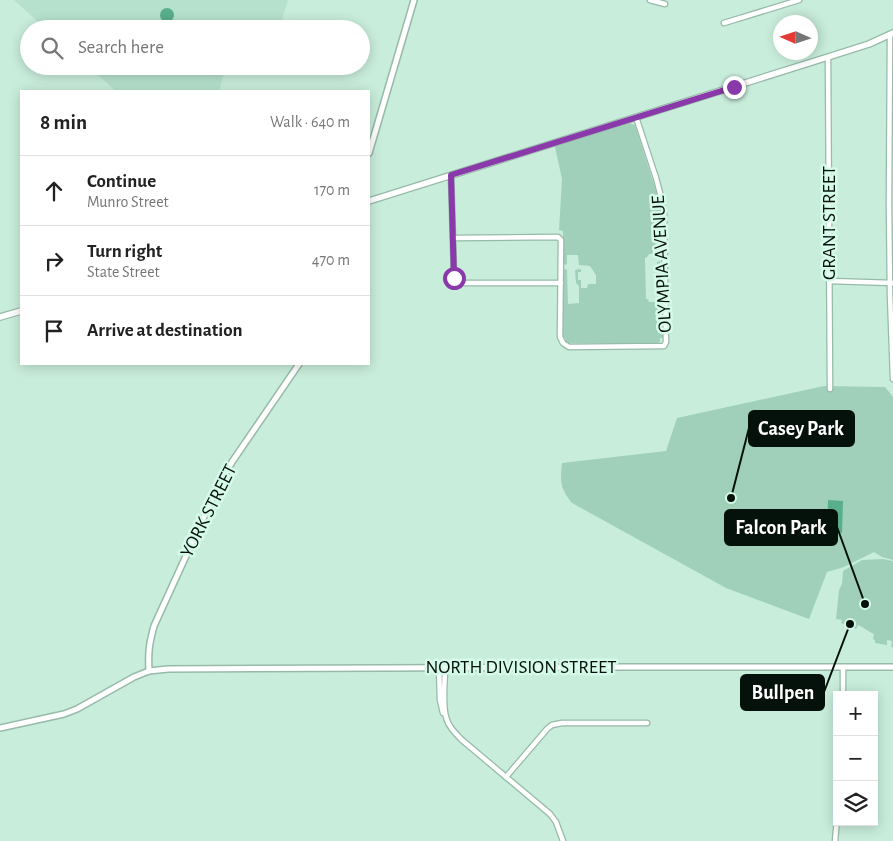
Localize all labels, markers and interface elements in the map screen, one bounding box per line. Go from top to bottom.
north arrow [773,15,818,60]
search box [20,20,370,75]
icon: search [38,34,66,62]
text: Search here [78,38,164,57]
route end [723,76,746,99]
text: 8 min [40,112,87,133]
text: Walk · 640 m [270,114,350,130]
street label: GRANT STREET [820,166,839,280]
text: Continue [87,172,156,191]
icon: ahead [40,177,68,205]
text: 170 m [314,182,350,198]
text: Munro Street [87,194,169,210]
street label: OLYMPIA AVENUE [649,195,675,333]
text: Turn right [87,242,162,261]
icon: right [40,247,68,275]
text: 470 m [312,252,350,268]
text: State Street [87,264,160,280]
route start [443,267,466,290]
icon: arrive [40,317,68,345]
text: Arrive at destination [87,321,243,340]
callout: Casey Park [749,411,854,446]
text: Casey Park [758,419,844,439]
street label: YORK STREET [177,461,241,561]
callout: Falcon Park [725,510,837,545]
text: Falcon Park [735,518,827,538]
street label: NORTH DIVISION STREET [426,658,616,677]
callout: Bullpen [741,675,824,710]
text: Bullpen [752,683,814,703]
map controls [833,691,878,826]
button: + [833,691,878,736]
button: − [833,736,878,781]
button: layers [833,781,878,826]

